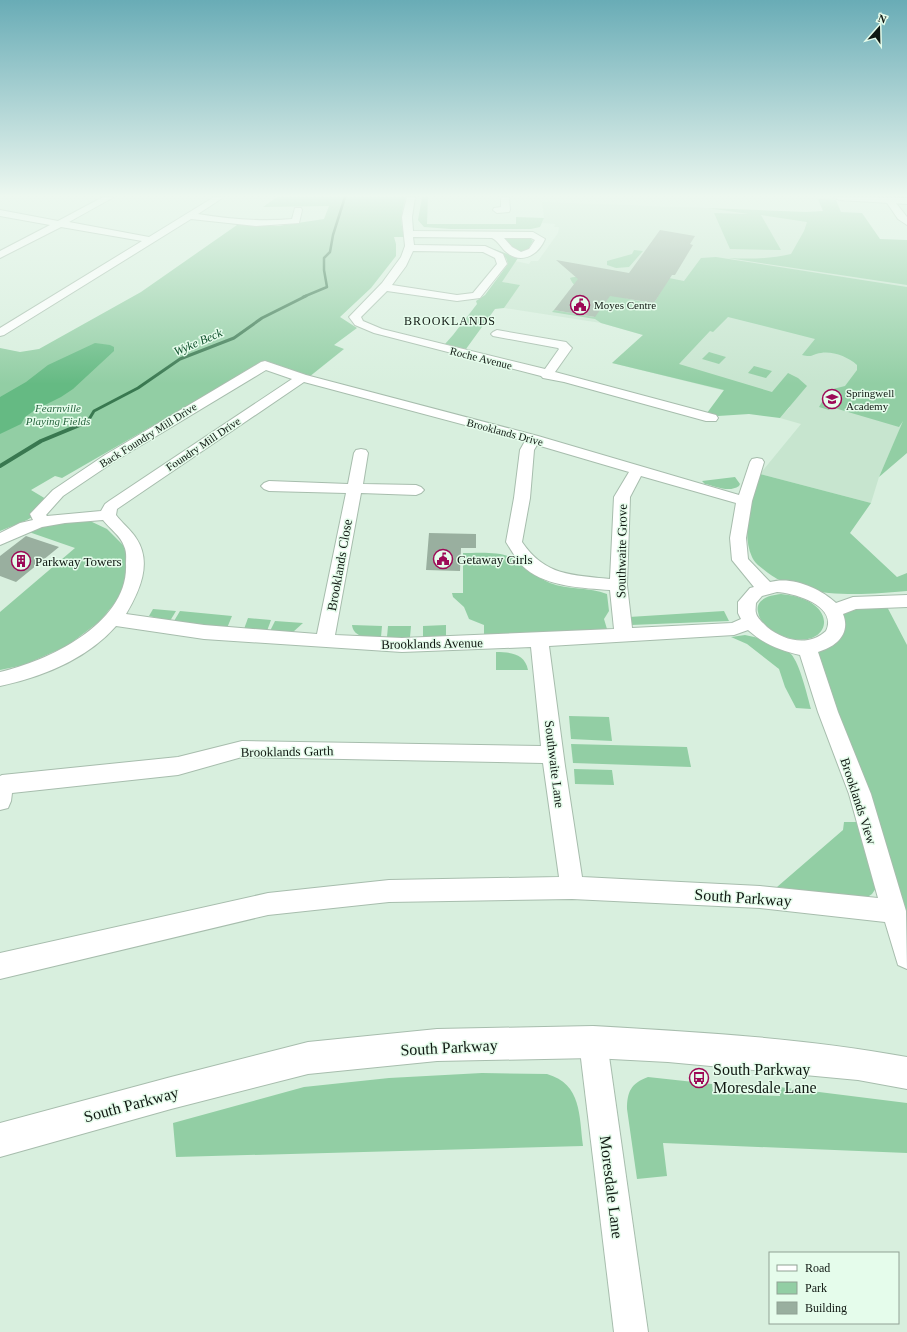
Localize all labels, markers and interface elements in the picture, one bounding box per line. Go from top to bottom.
north arrow [859,8,899,48]
text: N [877,12,888,26]
public building icon: Moyes Centre [569,294,591,316]
place label: Moyes Centre [594,299,656,311]
district label: BROOKLANDS [404,314,496,328]
water label: Wyke Beck [172,325,225,358]
street label: Roche Avenue [449,344,513,372]
place label: Springwell Academy [846,387,894,412]
school or university icon: Springwell Academy [821,388,843,410]
street label: Back Foundry Mill Drive [97,400,199,470]
park label: Fearnville Playing Fields [25,402,90,427]
street label: Foundry Mill Drive [164,415,242,473]
street label: Brooklands Drive [466,416,545,448]
street label: Southwaite Grove [613,504,630,598]
street label: Brooklands Close [324,518,355,612]
public building icon: Getaway Girls [432,548,454,570]
building icon: Parkway Towers [10,550,32,572]
place label: Getaway Girls [457,552,532,567]
place label: Parkway Towers [35,554,122,569]
street label: Brooklands Avenue [381,635,483,652]
street label: Southwaite Lane [542,720,567,809]
street label: Brooklands Garth [240,743,334,760]
street label: Brooklands View [837,756,880,847]
street label: South Parkway [694,886,792,910]
street label: South Parkway [400,1036,498,1060]
place label: South Parkway Moresdale Lane [713,1061,817,1096]
bus stop icon: South Parkway Moresdale Lane [688,1067,710,1089]
street label: South Parkway [82,1084,181,1126]
street label: Moresdale Lane [597,1135,626,1239]
legend [769,1252,899,1324]
text: Road [805,1261,830,1275]
text: Park [805,1281,827,1295]
text: Building [805,1301,847,1315]

